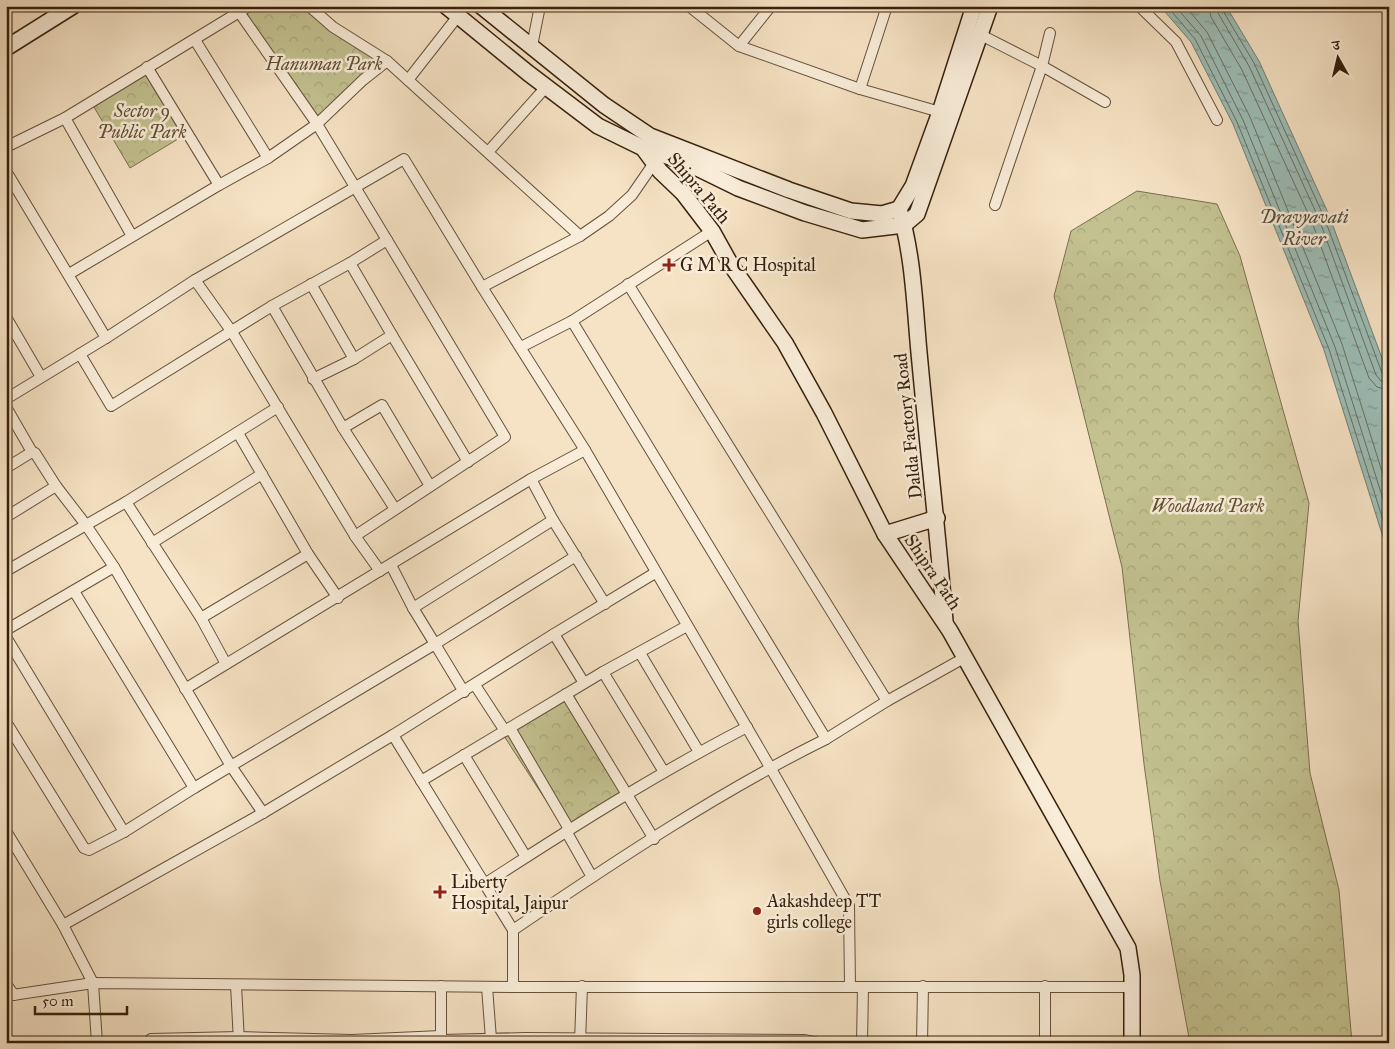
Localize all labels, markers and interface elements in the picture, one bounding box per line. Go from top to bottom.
north arrow [1312,32,1362,82]
text: उ [1331,37,1342,55]
park label: Hanuman Park [265,53,382,75]
park label: Sector 9 Public Park [98,100,186,143]
street label: Shipra Path [663,148,735,228]
water label: Dravyavati River [1259,205,1349,250]
place label: G M R C Hospital [680,254,816,276]
marker: G M R C Hospital [662,258,676,272]
street label: Dalda Factory Road [889,352,927,500]
park label: Woodland Park [1151,495,1265,517]
street label: Shipra Path [900,530,966,614]
place label: Liberty Hospital, Jaipur [451,871,568,915]
marker: Liberty Hospital, Jaipur [433,885,447,899]
place label: Aakashdeep TT girls college [766,890,881,934]
marker: Aakashdeep TT girls college [751,905,763,917]
scale bar [35,984,128,1016]
text: 50 m [42,992,74,1010]

